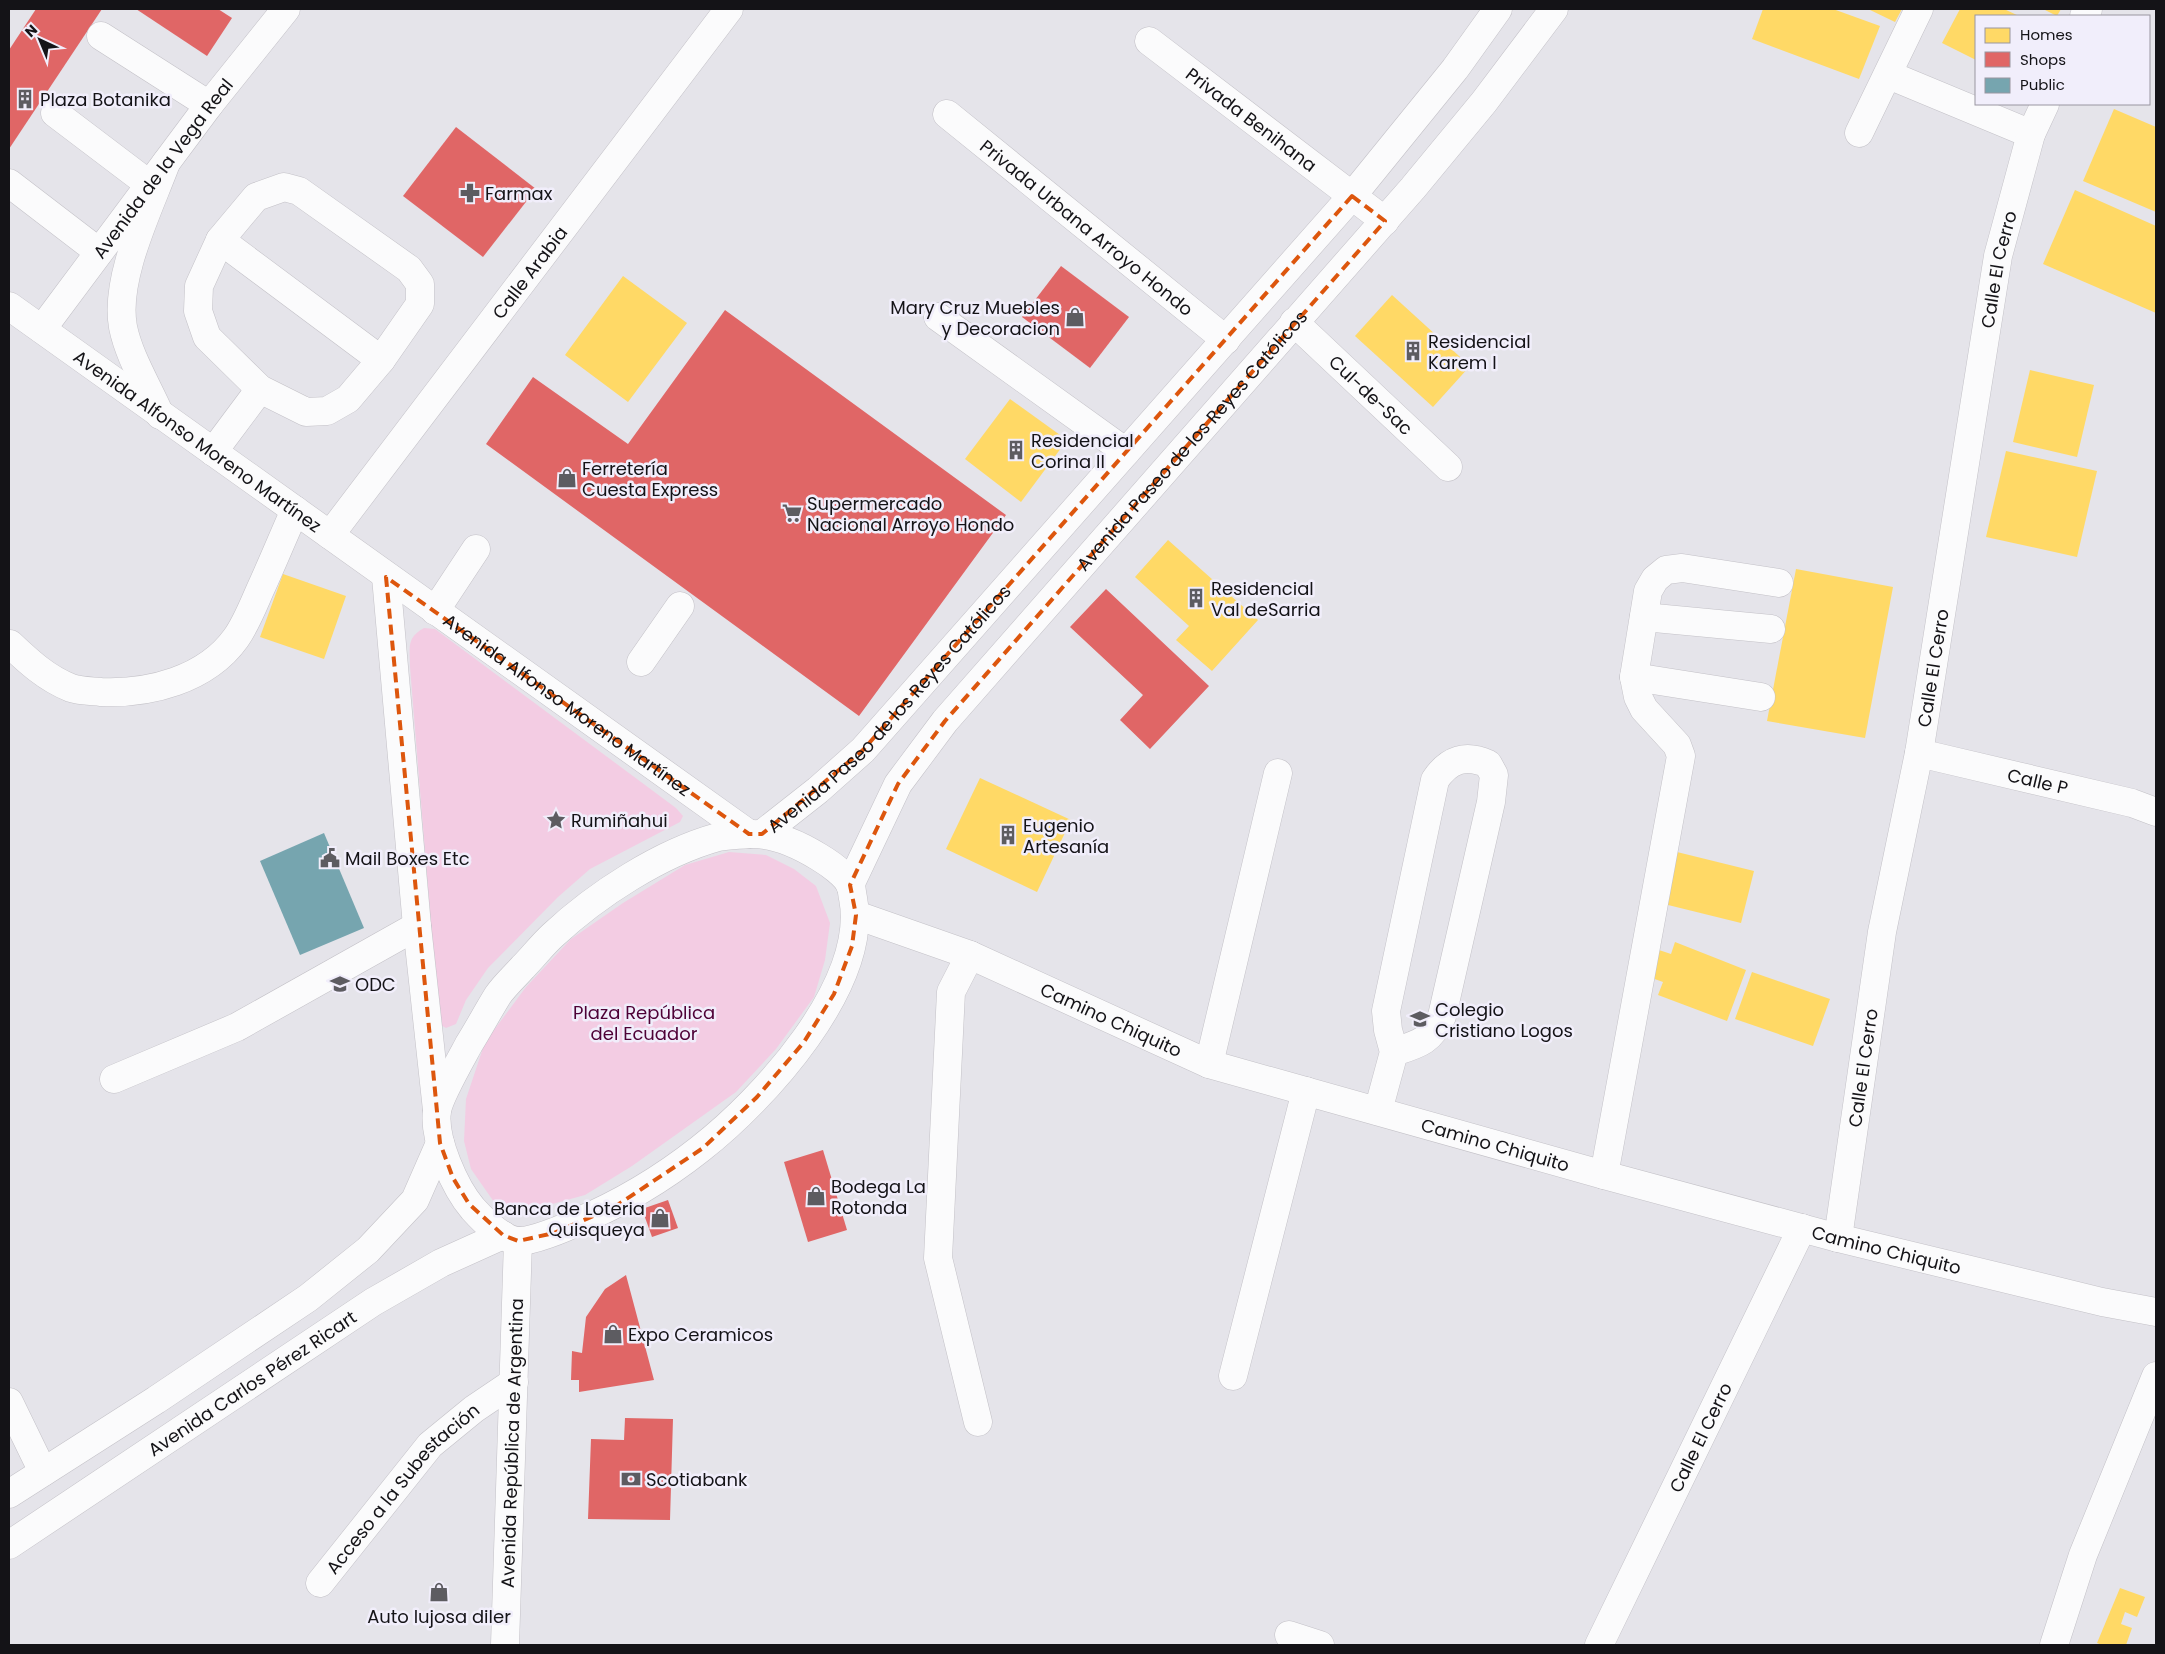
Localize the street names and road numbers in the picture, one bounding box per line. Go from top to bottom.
street label: Privada Benihana [1181,61,1322,177]
street label: Avenida de la Vega Real [87,73,238,263]
street label: Privada Urbana Arroyo Hondo [975,133,1199,321]
street label: Calle El Cerro [1974,208,2022,330]
street label: Calle Arabia [486,220,573,324]
street label: Avenida Paseo de los Reyes Católicos [1070,305,1313,576]
street label: Avenida Alfonso Moreno Martínez [69,344,327,538]
street label: Cul-de-Sac [1324,349,1419,440]
street label: Avenida Paseo de los Reyes Católicos [762,579,1016,838]
street label: Avenida Alfonso Moreno Martínez [438,607,696,801]
street label: Calle El Cerro [1911,607,1954,729]
street label: Calle P [2005,762,2071,800]
street label: Camino Chiquito [1036,976,1186,1063]
street label: Calle El Cerro [1842,1007,1883,1129]
street label: Camino Chiquito [1418,1112,1572,1177]
street label: Camino Chiquito [1809,1219,1964,1280]
street label: Avenida República de Argentina [494,1298,529,1588]
street label: Avenida Carlos Pérez Ricart [143,1304,361,1462]
street label: Calle El Cerro [1663,1378,1737,1496]
street label: Acceso a la Subestación [320,1397,485,1579]

